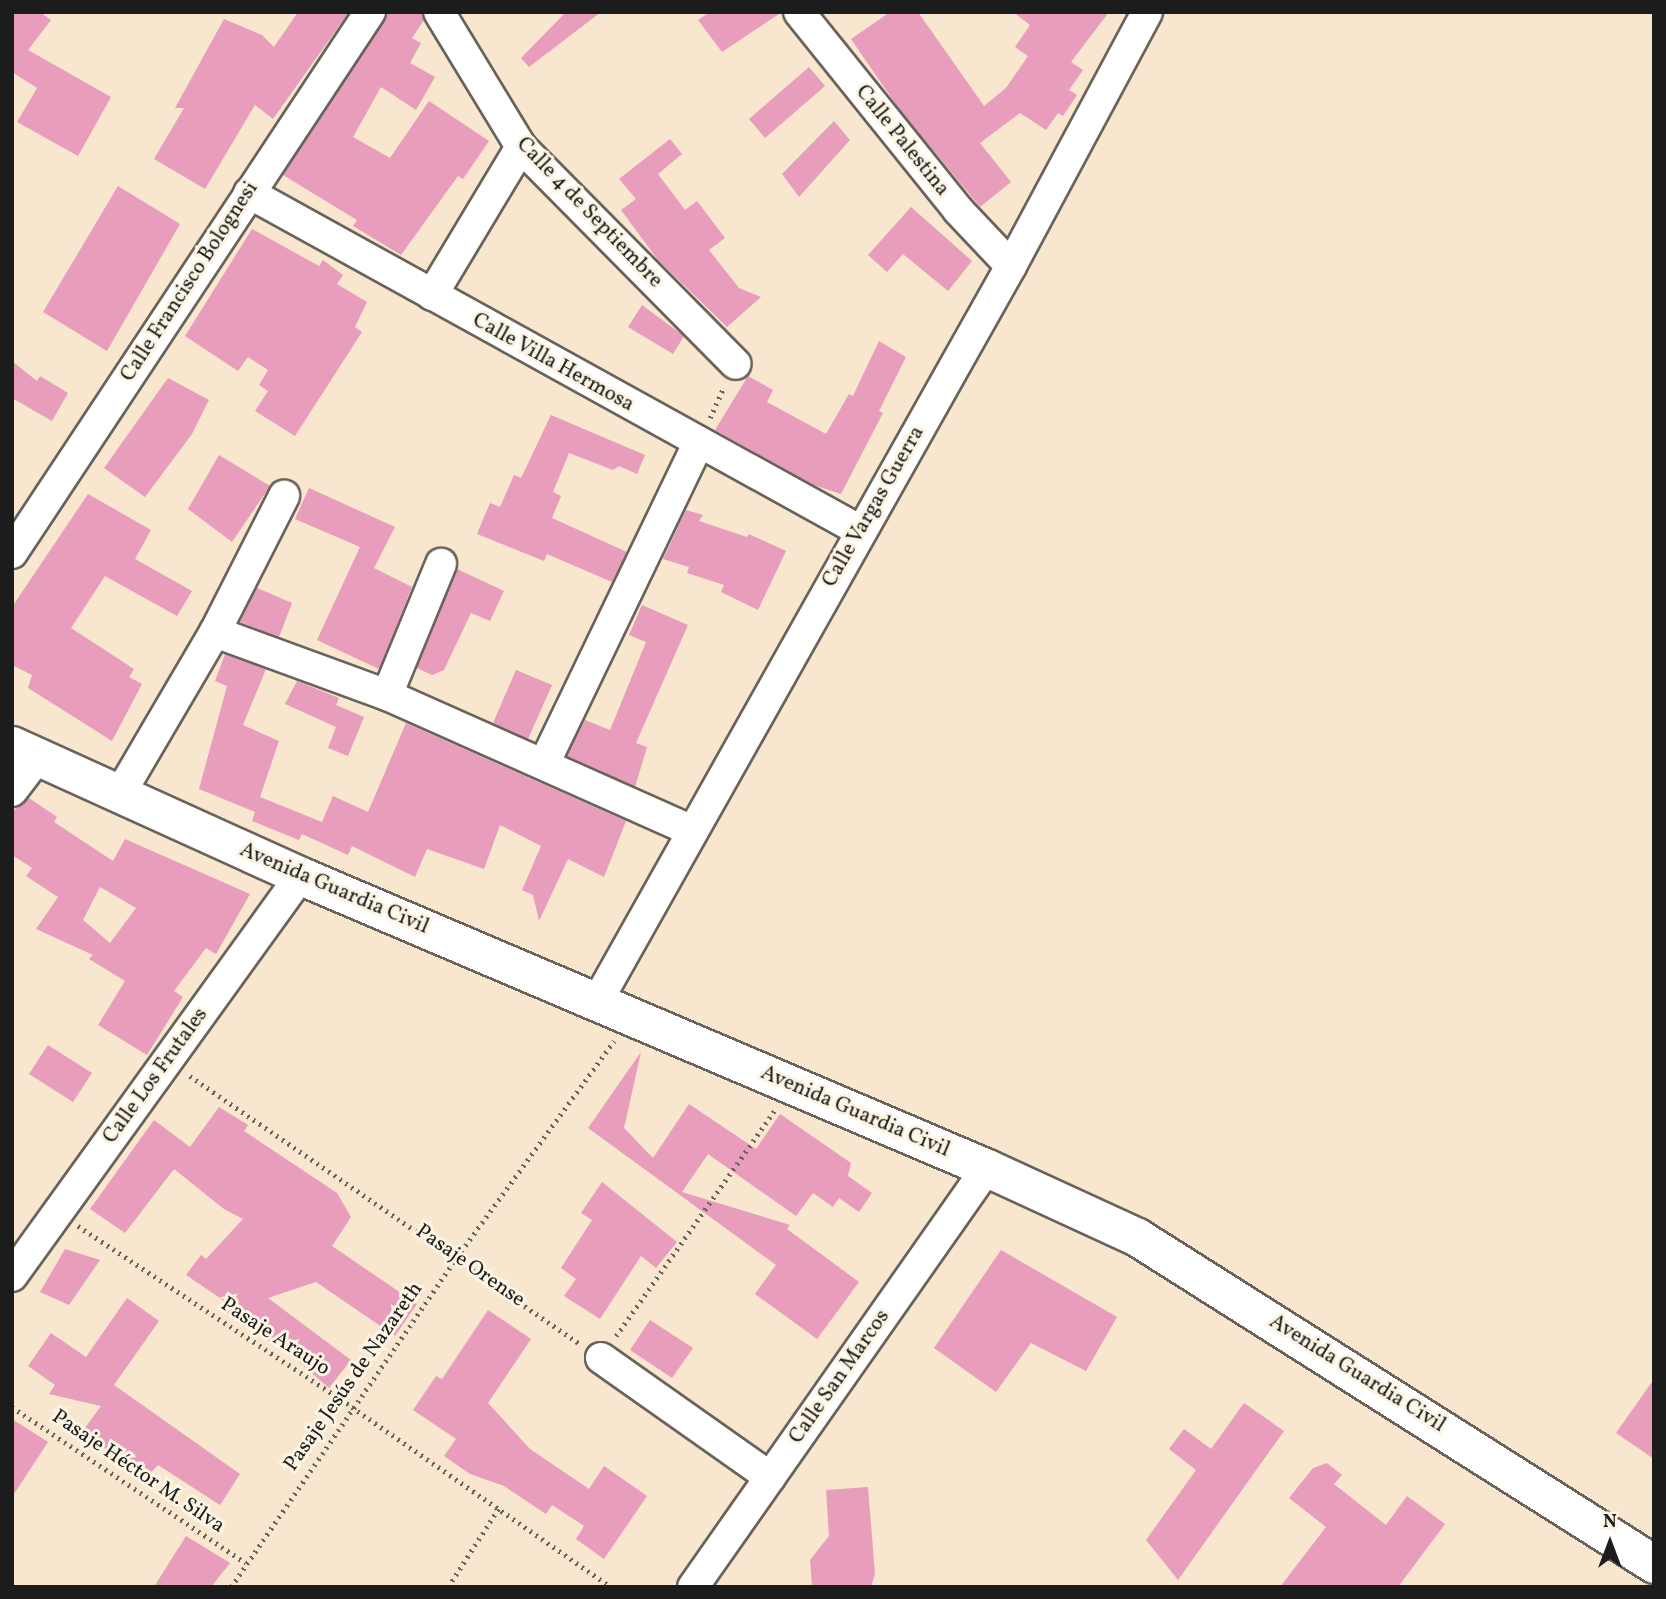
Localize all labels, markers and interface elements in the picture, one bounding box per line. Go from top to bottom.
street label: Calle Palestina [850,80,954,202]
street label: Calle 4 de Septiembre [511,132,667,294]
street label: Calle Francisco Bolognesi [116,177,264,387]
street label: Calle Villa Hermosa [468,308,638,418]
street label: Calle Vargas Guerra [818,422,930,592]
street label: Avenida Guardia Civil [236,838,432,940]
street label: Calle Los Frutales [98,1003,214,1149]
street label: Avenida Guardia Civil [757,1061,953,1163]
street label: Pasaje Orense [410,1219,530,1313]
street label: Pasaje Jesús de Nazareth [279,1278,429,1476]
street label: Pasaje Araujo [216,1292,334,1382]
street label: Calle San Marcos [784,1305,896,1449]
street label: Avenida Guardia Civil [1264,1310,1450,1438]
street label: Pasaje Héctor M. Silva [47,1405,229,1539]
north arrow [1575,1508,1645,1578]
text: N [1603,1509,1617,1535]

